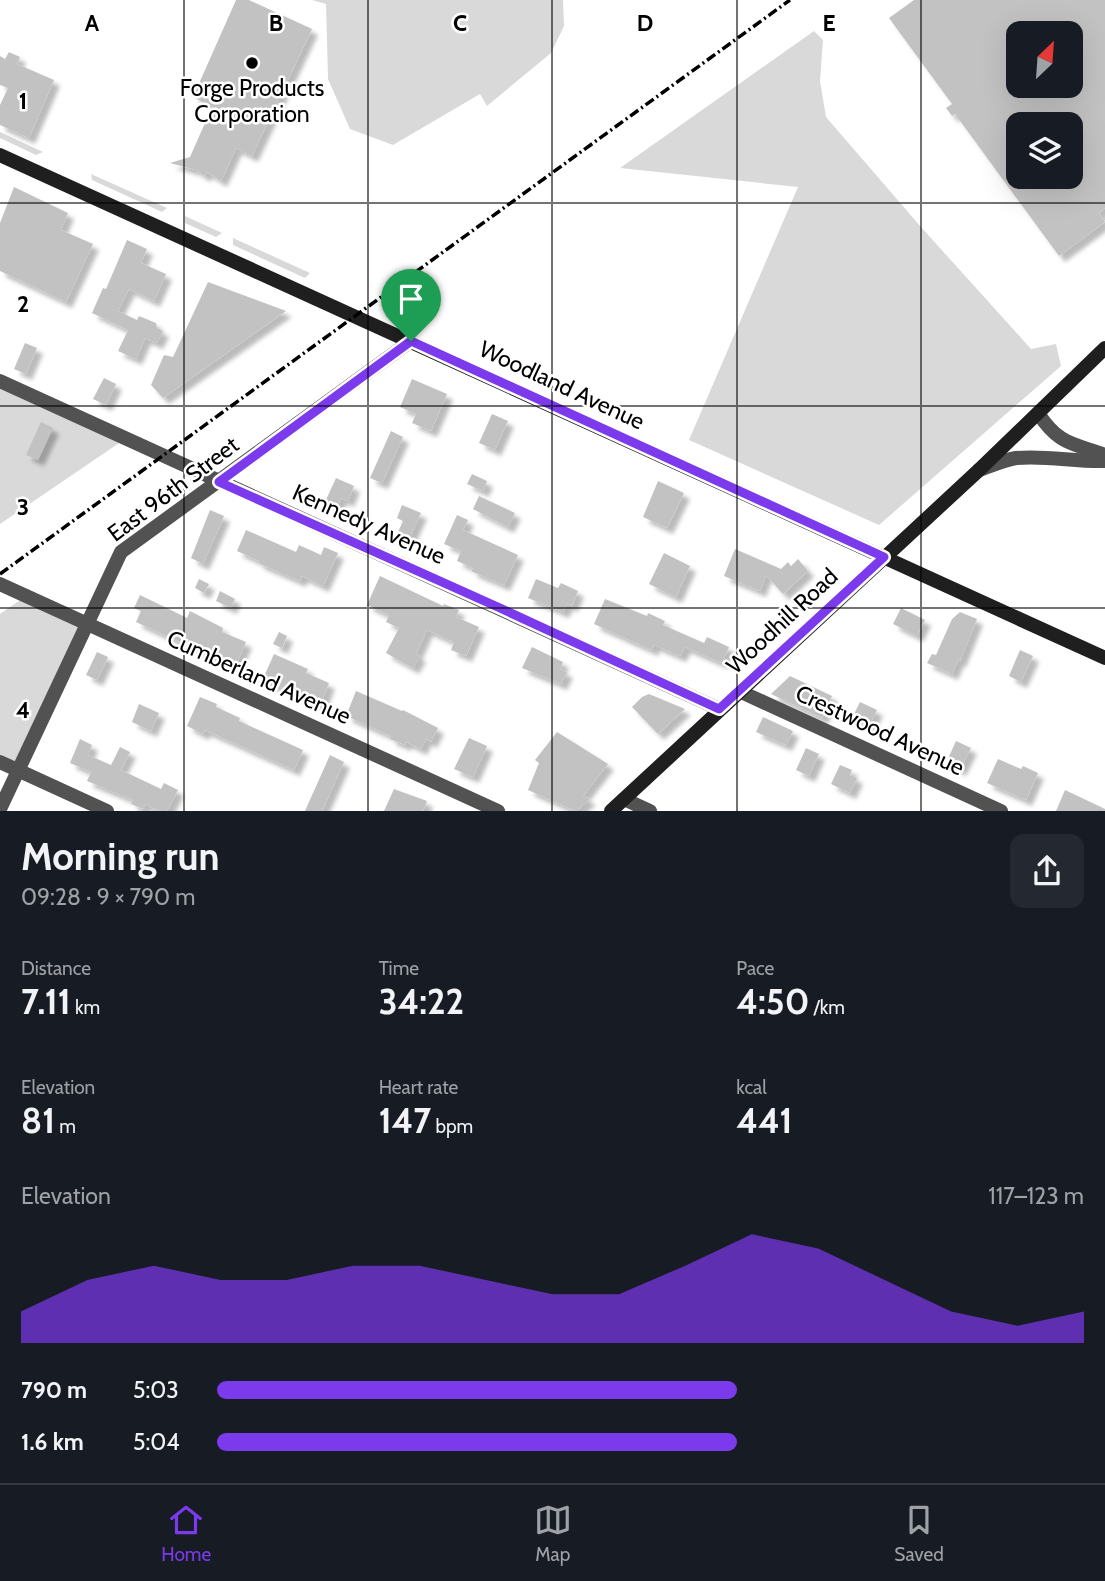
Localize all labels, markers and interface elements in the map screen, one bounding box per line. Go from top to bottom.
text: A [85,9,100,37]
text: B [269,9,283,37]
text: C [453,9,467,37]
text: D [637,9,653,37]
text: E [822,9,836,37]
north arrow [1006,21,1083,98]
map controls [1006,21,1083,189]
marker: Forge Products Corporation [244,55,260,71]
place label: Forge Products Corporation [180,74,324,128]
text: 1 [19,87,27,115]
button: layers [1006,112,1083,189]
pin [381,269,441,341]
icon: arrive [392,280,430,318]
text: 2 [17,290,29,318]
street label: Woodland Avenue [475,334,649,436]
street label: East 96th Street [102,430,244,547]
street label: Kennedy Avenue [288,478,450,570]
text: 3 [17,493,29,521]
street label: Woodhill Road [720,562,844,680]
street label: Cumberland Avenue [163,624,355,730]
street label: Crestwood Avenue [791,679,969,781]
text: 4 [16,696,30,724]
text: Morning run [21,833,220,880]
button: share [1010,834,1084,908]
text: 09:28 · 9 × 790 m [21,883,196,911]
text: Distance [21,957,91,980]
text: Time [379,957,419,980]
text: Pace [736,957,774,980]
text: 7.11 [21,980,71,1023]
text: 34:22 [379,980,464,1023]
text: 4:50 [736,980,809,1023]
text: km [71,996,100,1019]
text: /km [809,996,845,1019]
text: Elevation [21,1076,95,1099]
text: Heart rate [379,1076,458,1099]
text: kcal [736,1076,767,1099]
text: 81 [21,1099,55,1142]
text: 147 [379,1099,431,1142]
text: 441 [736,1099,792,1142]
text: m [55,1115,76,1138]
text: bpm [431,1115,473,1138]
text: Elevation [21,1182,111,1210]
text: 117–123 m [988,1182,1084,1210]
text: 790 m [21,1376,87,1404]
text: 5:03 [133,1376,179,1404]
text: 1.6 km [21,1428,84,1456]
text: 5:04 [133,1428,180,1456]
tab: Home [161,1501,211,1566]
tab: Map [534,1501,572,1566]
tab: Saved [894,1501,944,1566]

